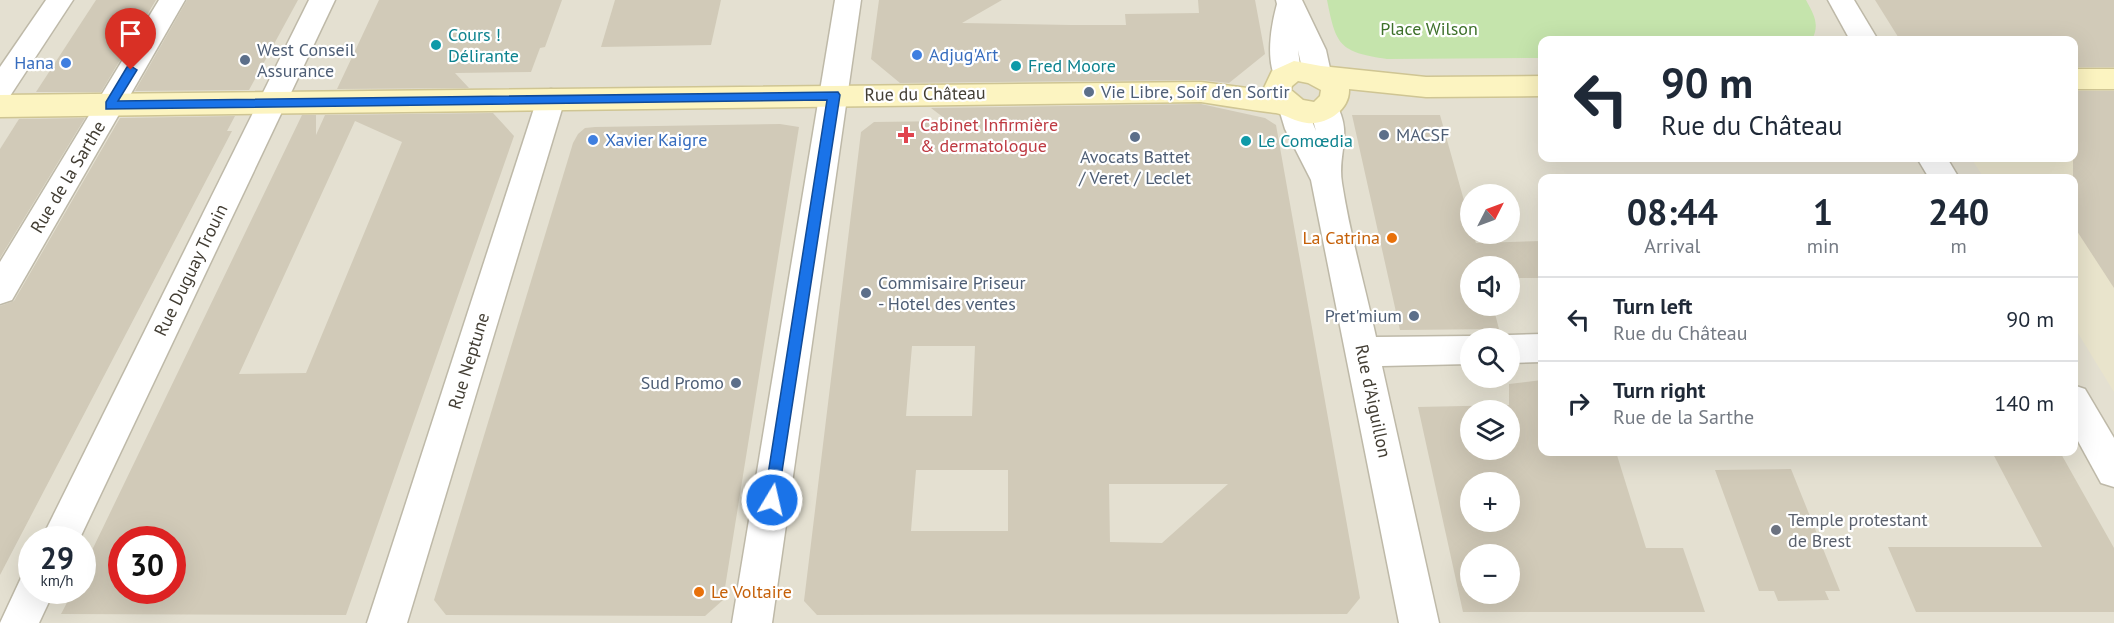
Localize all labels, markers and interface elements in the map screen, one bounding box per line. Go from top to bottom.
pin [105,8,156,70]
icon: arrive [114,17,147,50]
park label: Place Wilson [1380,17,1478,40]
place label: Cours ! Délirante [448,23,519,67]
place label: West Conseil Assurance [257,38,355,82]
marker: Cours ! Délirante [429,38,443,52]
place label: Adjug'Art [929,43,998,66]
marker: Adjug'Art [910,48,924,62]
place label: Hana [14,51,54,74]
marker: West Conseil Assurance [238,53,252,67]
place label: Fred Moore [1028,54,1116,77]
text: 90 m [1661,55,1753,110]
marker: Hana [59,56,73,70]
marker: Fred Moore [1009,59,1023,73]
icon: left [1562,60,1640,138]
place label: Vie Libre, Soif d'en Sortir [1100,80,1290,103]
street label: Rue du Château [864,81,986,106]
marker: Vie Libre, Soif d'en Sortir [1082,85,1096,99]
text: Rue du Château [1661,108,1843,142]
place label: Cabinet Infirmière & dermatologue [920,113,1058,157]
street label: Rue de la Sarthe [25,116,110,237]
place label: MACSF [1396,123,1449,146]
marker: Cabinet Infirmière & dermatologue [897,126,915,144]
place label: Xavier Kaigre [605,128,707,151]
marker: MACSF [1377,128,1391,142]
place label: Le Comœdia [1258,129,1353,152]
marker: Avocats Battet / Veret / Leclet [1128,130,1142,144]
marker: Xavier Kaigre [586,133,600,147]
marker: Le Comœdia [1239,134,1253,148]
place label: Avocats Battet / Veret / Leclet [1078,145,1191,189]
north arrow [1460,184,1520,244]
map controls [1460,184,1520,604]
text: 08:44 [1627,188,1718,235]
text: 1 [1813,188,1833,235]
text: 240 [1928,188,1989,235]
street label: Rue Duguay Trouin [149,200,232,340]
place label: La Catrina [1303,226,1380,249]
marker: La Catrina [1385,231,1399,245]
text: Arrival [1644,233,1700,259]
text: min [1807,233,1839,259]
text: m [1951,233,1967,259]
button: sound [1460,256,1520,316]
place label: Commisaire Priseur - Hotel des ventes [878,271,1026,315]
marker: Commisaire Priseur - Hotel des ventes [859,286,873,300]
text: Turn left [1613,292,1693,320]
icon: left [1562,303,1595,336]
place label: Pret'mium [1325,304,1402,327]
text: 90 m [2006,305,2054,333]
marker: Pret'mium [1407,309,1421,323]
street label: Rue Neptune [443,310,494,412]
text: Rue du Château [1613,320,1748,346]
button: search [1460,328,1520,388]
street label: Rue d'Aiguillon [1350,342,1397,460]
place label: Sud Promo [641,371,724,394]
marker: Sud Promo [729,376,743,390]
text: Turn right [1613,376,1705,404]
icon: right [1562,387,1595,420]
text: 140 m [1994,389,2054,417]
button: layers [1460,400,1520,460]
text: Rue de la Sarthe [1613,404,1754,430]
position arrow [740,468,804,532]
button: + [1460,472,1520,532]
place label: Temple protestant de Brest [1788,508,1928,552]
marker: Temple protestant de Brest [1769,523,1783,537]
speed limit sign: 30 [108,526,186,604]
text: 29 [40,538,74,577]
button: − [1460,544,1520,604]
text: km/h [41,571,73,590]
place label: Le Voltaire [711,580,792,603]
marker: Le Voltaire [692,585,706,599]

